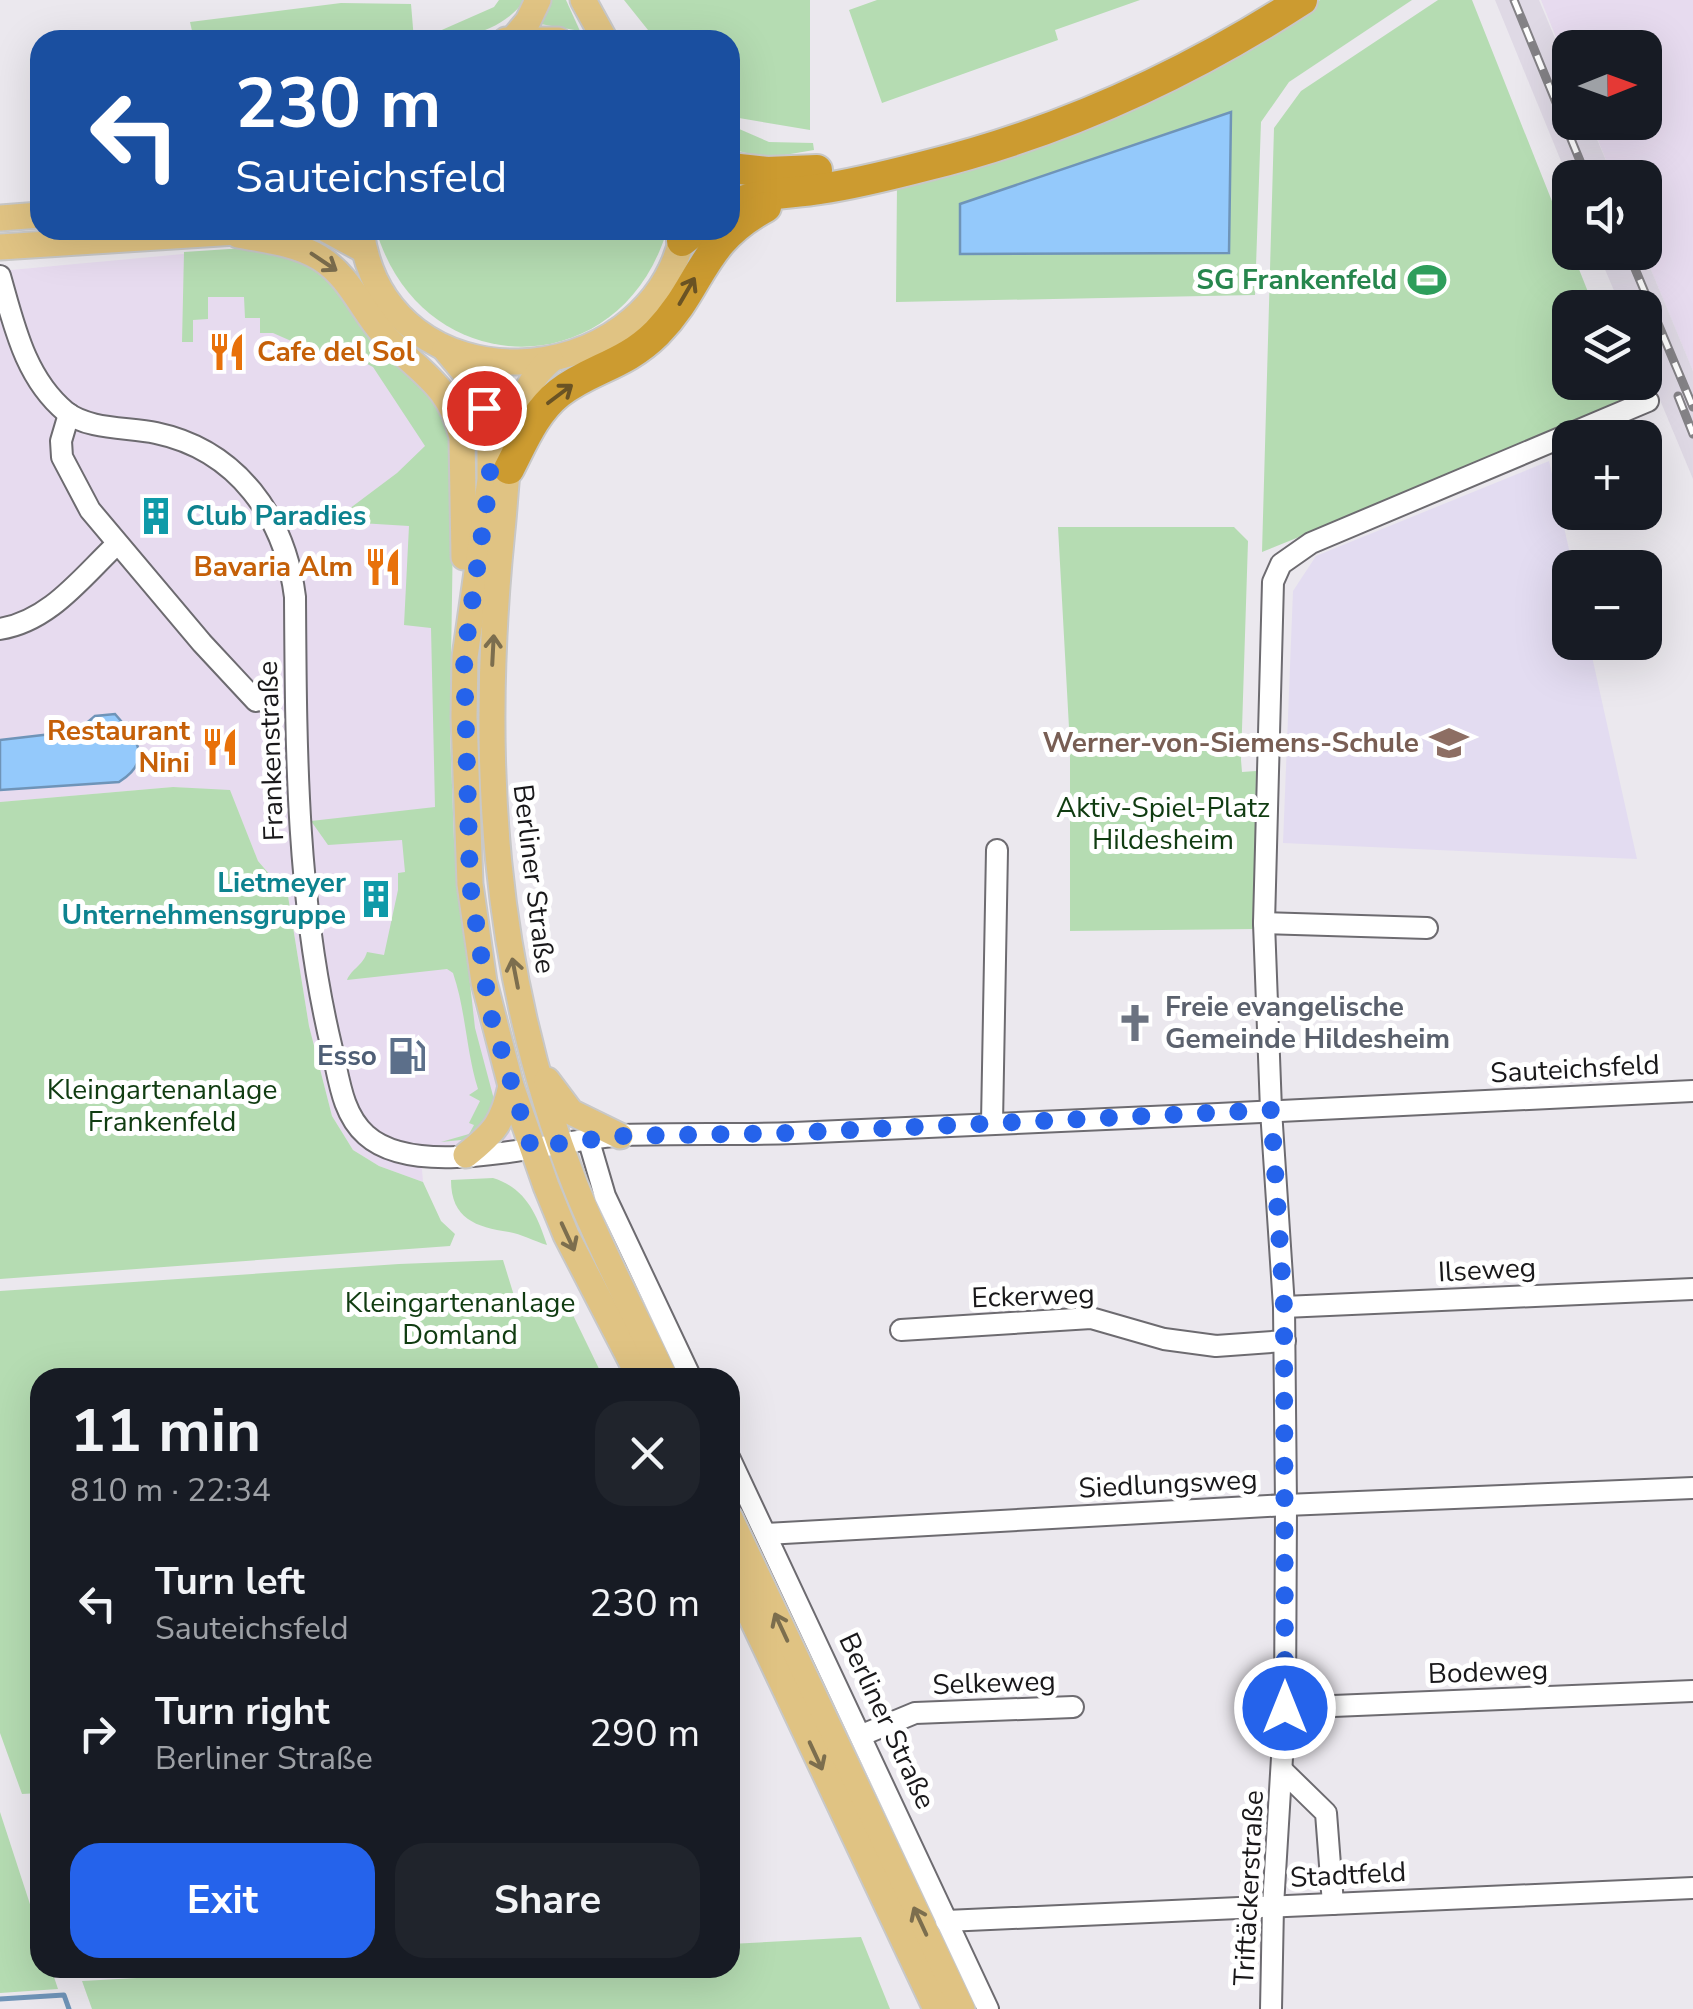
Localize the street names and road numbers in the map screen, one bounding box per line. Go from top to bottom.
street label: Frankenstraße [249,660,293,842]
street label: Berliner Straße [504,782,564,976]
street label: Sauteichsfeld [1489,1046,1661,1092]
street label: Ilseweg [1437,1248,1537,1292]
street label: Eckerweg [971,1275,1095,1317]
street label: Siedlungsweg [1078,1460,1258,1508]
street label: Berliner Straße [830,1627,944,1815]
street label: Bodeweg [1427,1651,1549,1693]
street label: Selkeweg [932,1662,1056,1704]
street label: Triftäckerstraße [1225,1789,1273,1987]
street label: Stadtfeld [1289,1853,1407,1897]

